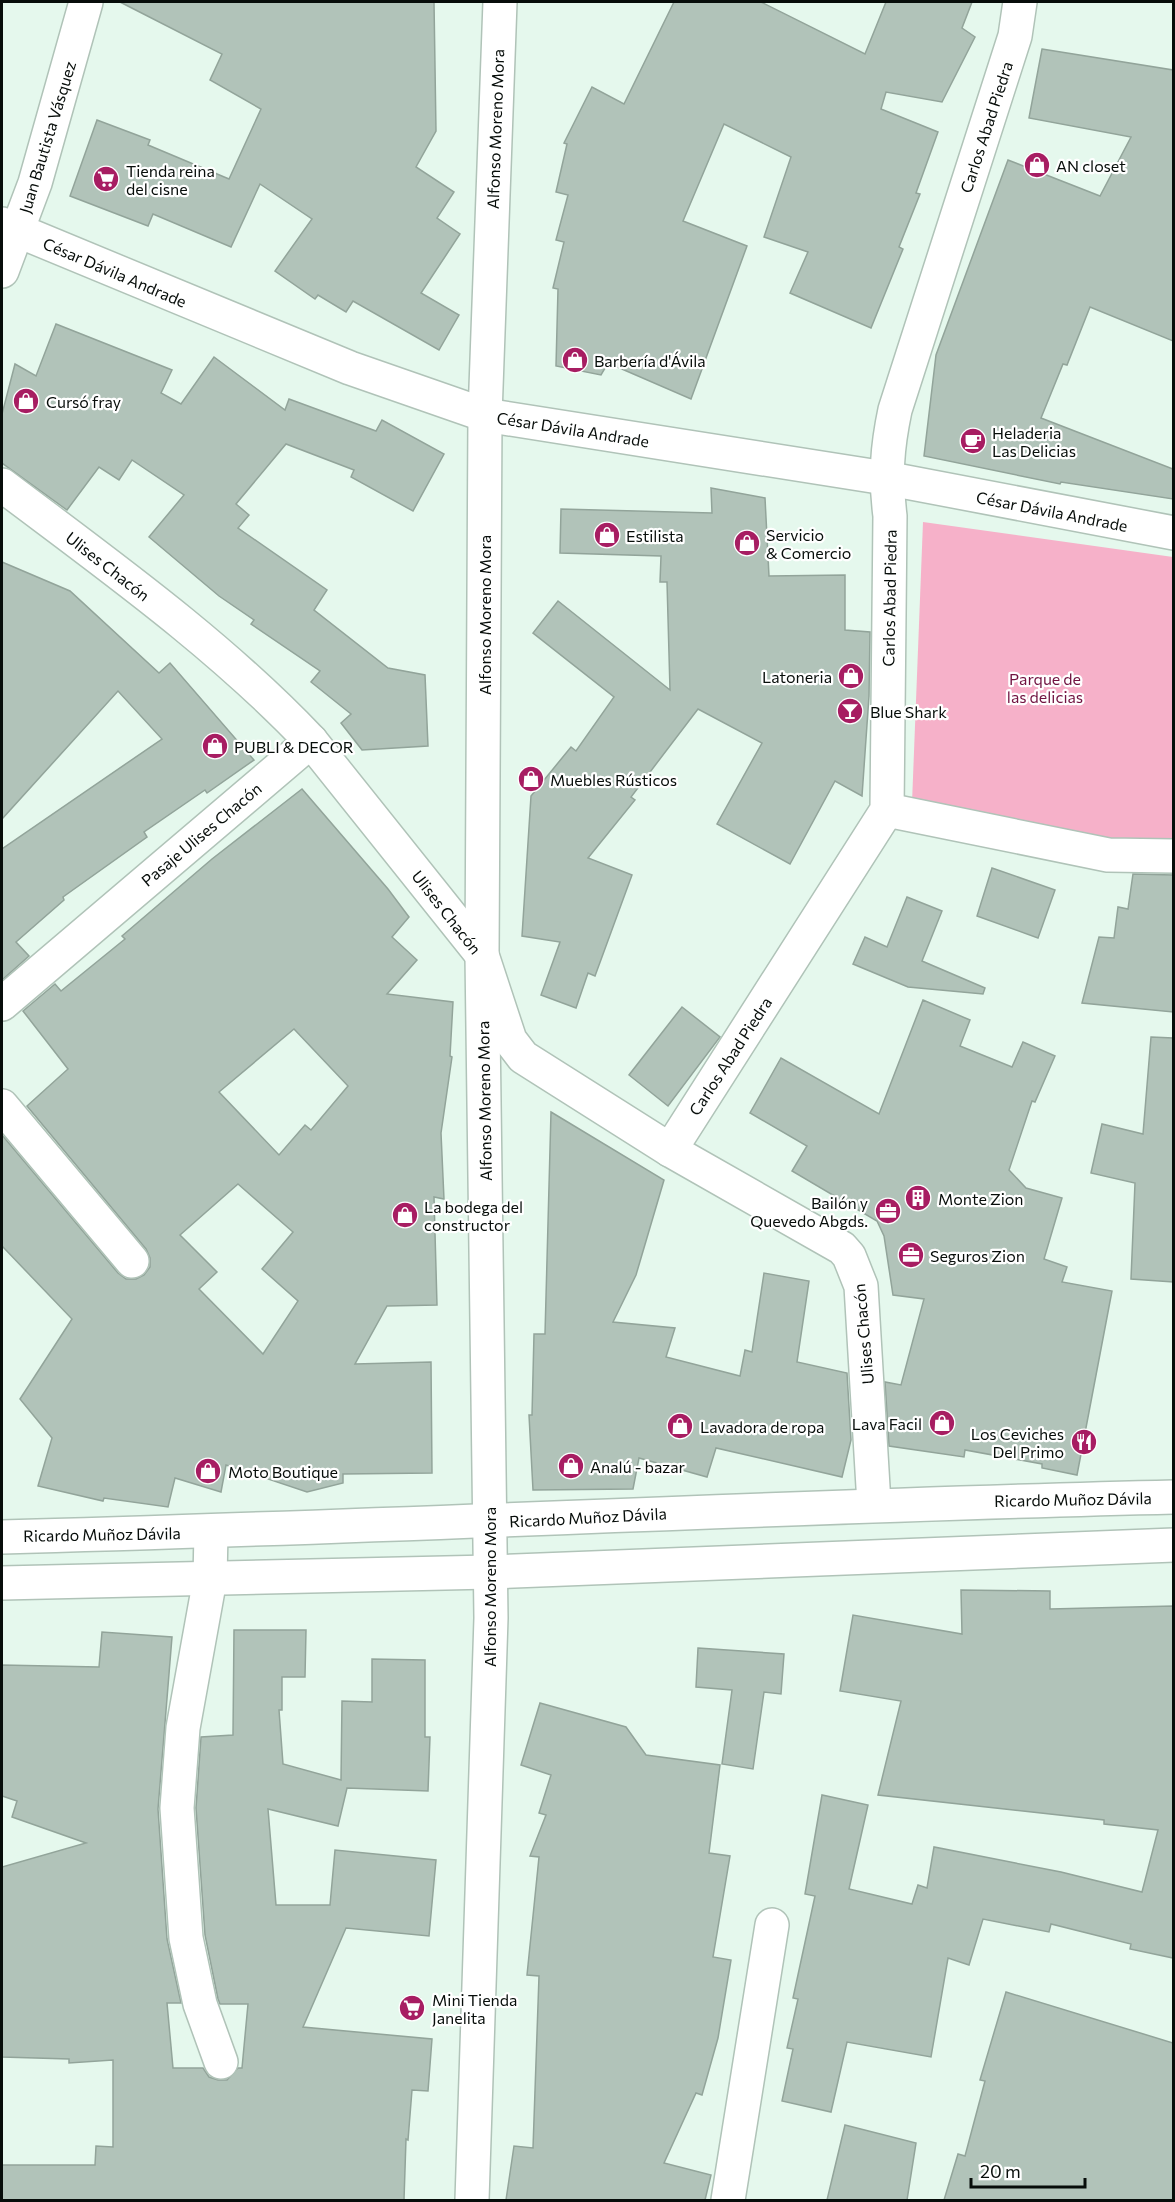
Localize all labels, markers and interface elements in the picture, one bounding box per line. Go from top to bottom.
street label: Alfonso Moreno Mora [483,49,507,209]
street label: Juan Bautista Vásquez [15,59,79,215]
street label: Carlos Abad Piedra [956,59,1016,195]
shop icon: AN closet [1022,150,1052,180]
place label: AN closet [1056,156,1126,175]
place label: Tienda reina del cisne [126,161,215,198]
supermarket icon: Tienda reina del cisne [91,164,121,194]
street label: César Dávila Andrade [40,233,190,311]
shop icon: Barbería d'Ávila [560,345,590,375]
place label: Barbería d'Ávila [594,351,706,370]
shop icon: Cursó fray [11,386,41,416]
place label: Cursó fray [46,392,121,411]
street label: César Dávila Andrade [495,408,651,450]
place label: Heladeria Las Delicias [992,423,1076,460]
cafe icon: Heladeria Las Delicias [958,426,988,456]
street label: César Dávila Andrade [975,487,1129,535]
shop icon: Estilista [592,520,622,550]
place label: Servicio & Comercio [766,525,851,562]
place label: Estilista [626,526,684,545]
street label: Ulises Chacón [62,527,154,605]
shop icon: Servicio & Comercio [732,528,762,558]
street label: Carlos Abad Piedra [878,529,900,667]
street label: Alfonso Moreno Mora [475,535,494,695]
shop icon: Latoneria [836,661,866,691]
place label: Latoneria [762,667,832,686]
park label: Parque de las delicias [1007,669,1083,706]
bar icon: Blue Shark [835,696,865,726]
place label: Blue Shark [870,702,947,721]
shop icon: PUBLI & DECOR [200,731,230,761]
place label: PUBLI & DECOR [234,737,354,756]
shop icon: Muebles Rústicos [516,764,546,794]
place label: Muebles Rústicos [550,770,677,789]
street label: Pasaje Ulises Chacón [137,778,265,890]
street label: Ulises Chacón [408,866,486,958]
street label: Carlos Abad Piedra [685,993,775,1119]
street label: Alfonso Moreno Mora [473,1021,495,1181]
building icon: Monte Zion [903,1183,933,1213]
place label: Monte Zion [938,1189,1024,1208]
place label: Bailón y Quevedo Abgds. [750,1193,868,1230]
office icon: Bailón y Quevedo Abgds. [873,1196,903,1226]
place label: La bodega del constructor [424,1197,523,1234]
shop icon: La bodega del constructor [390,1200,420,1230]
office icon: Seguros Zion [896,1240,926,1270]
place label: Seguros Zion [930,1246,1025,1265]
street label: Ulises Chacón [849,1283,877,1385]
shop icon: Lava Facil [927,1408,957,1438]
shop icon: Lavadora de ropa [665,1411,695,1441]
place label: Lava Facil [852,1414,922,1433]
place label: Lavadora de ropa [700,1417,824,1436]
place label: Los Ceviches Del Primo [971,1424,1064,1461]
restaurant icon: Los Ceviches Del Primo [1069,1427,1099,1457]
shop icon: Analú - bazar [556,1451,586,1481]
shop icon: Moto Boutique [193,1456,223,1486]
place label: Analú - bazar [590,1457,686,1476]
place label: Moto Boutique [228,1462,338,1481]
street label: Ricardo Muñoz Dávila [994,1488,1152,1510]
street label: Ricardo Muñoz Dávila [509,1503,667,1531]
street label: Alfonso Moreno Mora [480,1507,499,1667]
street label: Ricardo Muñoz Dávila [23,1523,181,1545]
place label: Mini Tienda Janelita [432,1990,517,2027]
supermarket icon: Mini Tienda Janelita [397,1993,427,2023]
scale bar [971,2151,1085,2189]
text: 20 m [980,2160,1021,2182]

